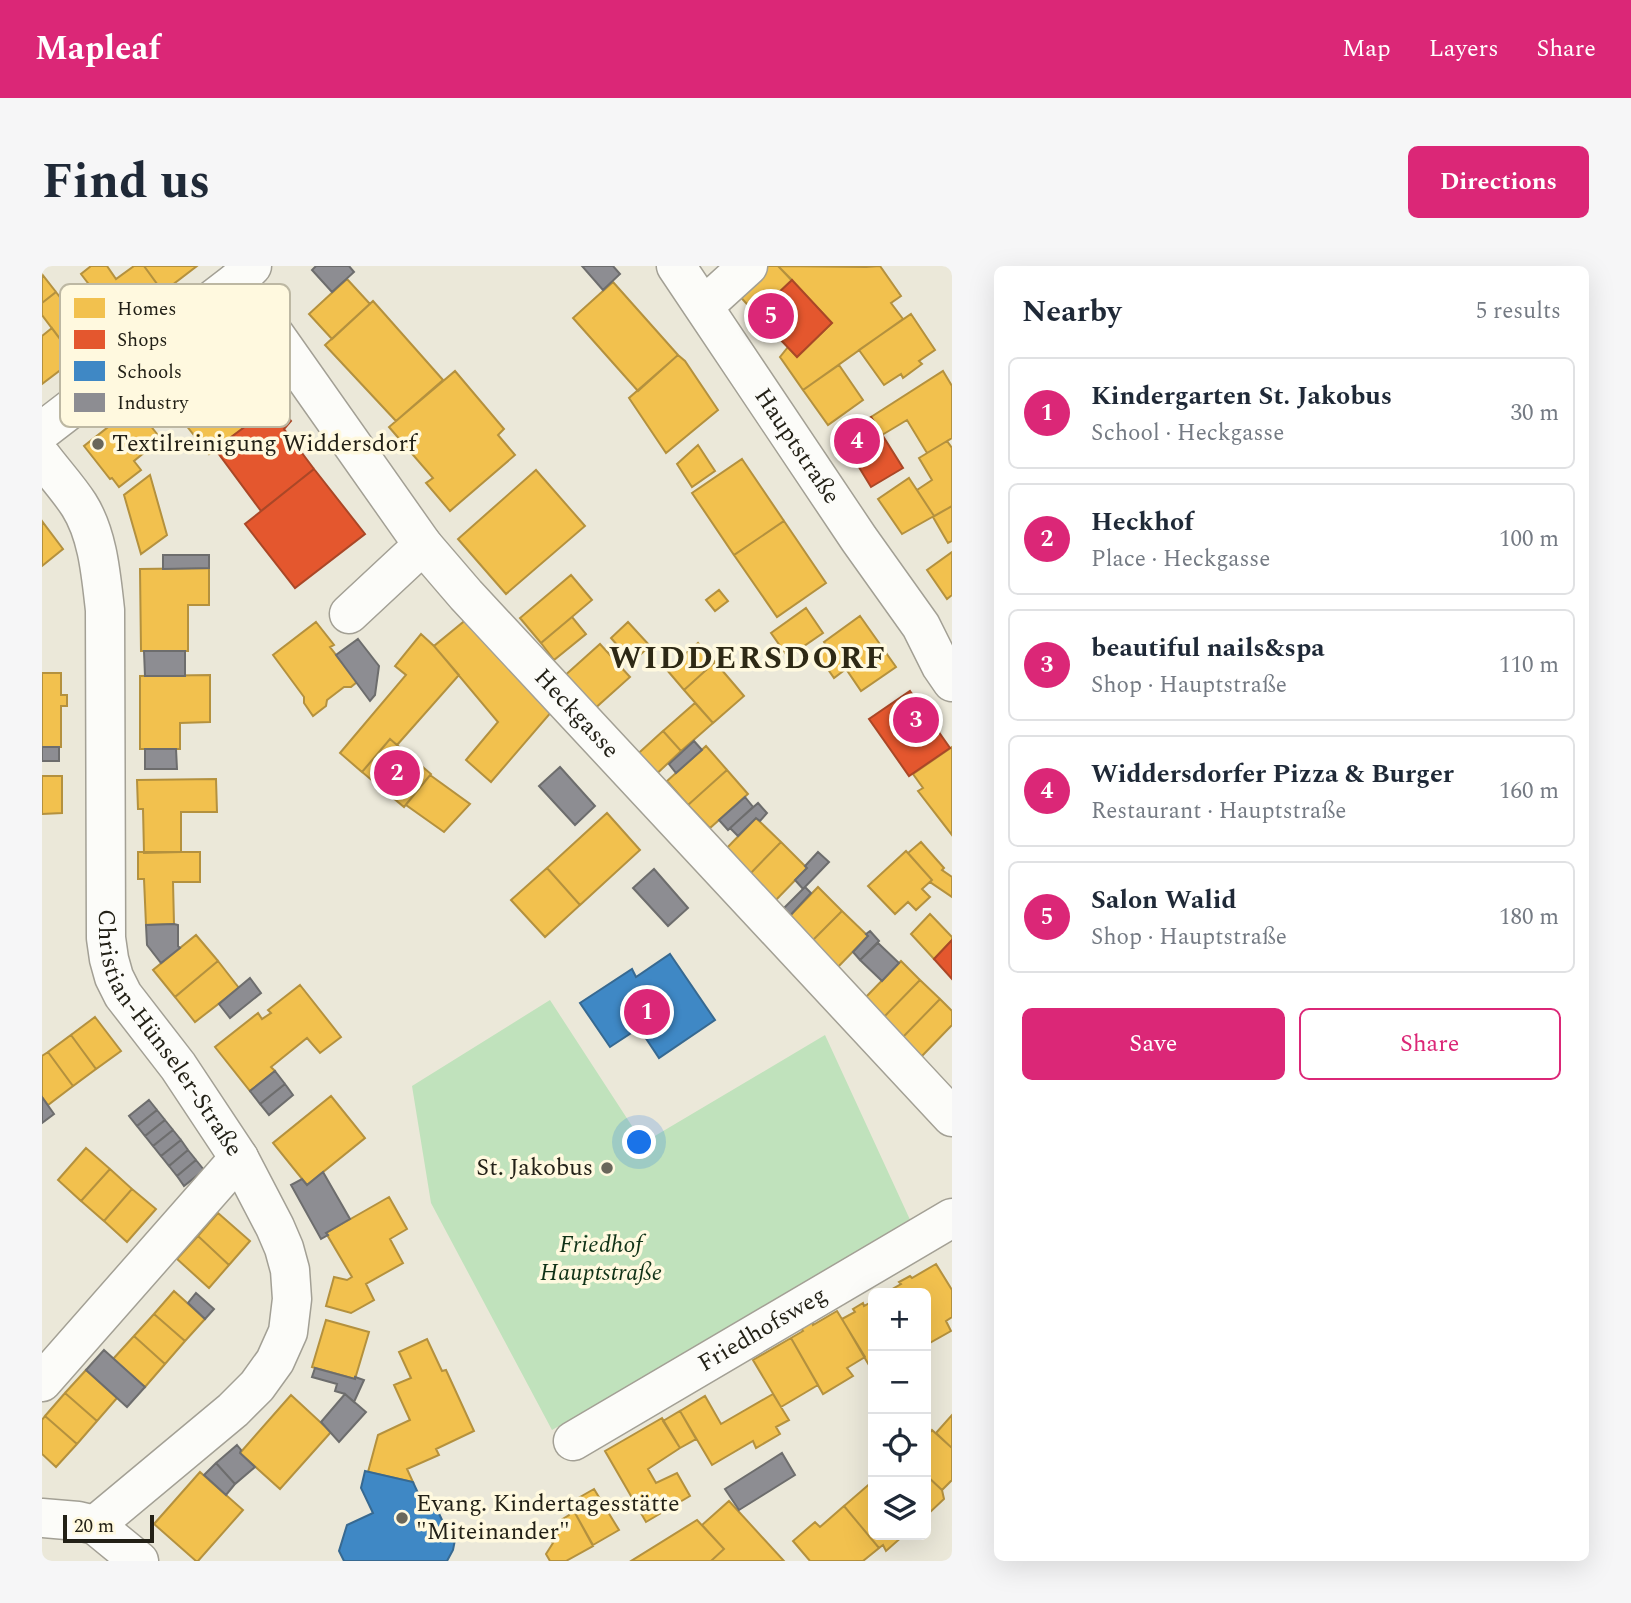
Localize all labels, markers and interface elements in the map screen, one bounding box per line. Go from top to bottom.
text: Mapleaf [35,24,161,74]
text: Map [1342,31,1391,67]
text: Layers [1429,31,1499,67]
text: Share [1537,31,1596,67]
text: Find us [42,145,210,220]
button: Directions [1408,146,1589,218]
legend [60,284,290,427]
text: Nearby [1022,289,1121,335]
pin: 5 [748,290,794,342]
text: 5 results [1476,294,1561,329]
text: Homes [117,295,176,324]
text: Shops [117,326,167,355]
text: Schools [117,358,182,387]
text: Kindergarten St. Jakobus [1091,376,1392,416]
street label: Hauptstraße [745,381,849,512]
text: Industry [117,389,189,418]
text: 1 [1041,396,1053,431]
text: 30 m [1510,396,1559,431]
pin: 4 [834,415,880,467]
text: School · Heckgasse [1091,416,1284,451]
place label: Textilreinigung Widdersdorf [112,426,418,462]
marker: Textilreinigung Widdersdorf [90,436,106,452]
text: Heckhof [1091,502,1194,542]
text: 2 [1041,522,1053,557]
text: 100 m [1499,522,1559,557]
text: Place · Heckgasse [1091,542,1270,577]
text: beautiful nails&spa [1091,628,1325,668]
district label: WIDDERSDORF [609,634,887,683]
text: 3 [1041,648,1053,683]
text: 110 m [1499,648,1559,683]
street label: Heckgasse [525,660,628,767]
text: Shop · Hauptstraße [1091,668,1287,703]
pin: 3 [893,694,939,746]
pin: 2 [374,747,420,799]
text: Widdersdorfer Pizza & Burger [1091,754,1454,794]
text: 4 [1041,774,1053,809]
text: 160 m [1499,774,1559,809]
text: Restaurant · Hauptstraße [1091,794,1346,829]
text: Salon Walid [1091,880,1237,920]
text: 5 [1041,900,1053,935]
text: 180 m [1499,900,1559,935]
street label: Christian-Hünseler-Straße [88,909,251,1164]
text: Shop · Hauptstraße [1091,920,1287,955]
pin: 1 [624,986,670,1038]
button: Save [1022,1008,1285,1080]
button: Share [1299,1008,1561,1080]
your location [622,1125,656,1159]
place label: St. Jakobus [476,1150,593,1186]
marker: St. Jakobus [599,1160,615,1176]
park label: Friedhof Hauptstraße [540,1227,662,1291]
street label: Friedhofsweg [691,1277,834,1382]
map controls [868,1288,931,1540]
button: + [868,1288,931,1351]
button: − [868,1351,931,1414]
button: locate [868,1414,931,1477]
button: layers [868,1477,931,1540]
place label: Evang. Kindertagesstätte "Miteinander" [416,1486,680,1550]
marker: Evang. Kindertagesstätte "Miteinander" [394,1510,410,1526]
scale bar [63,1512,154,1544]
text: 20 m [74,1512,114,1541]

